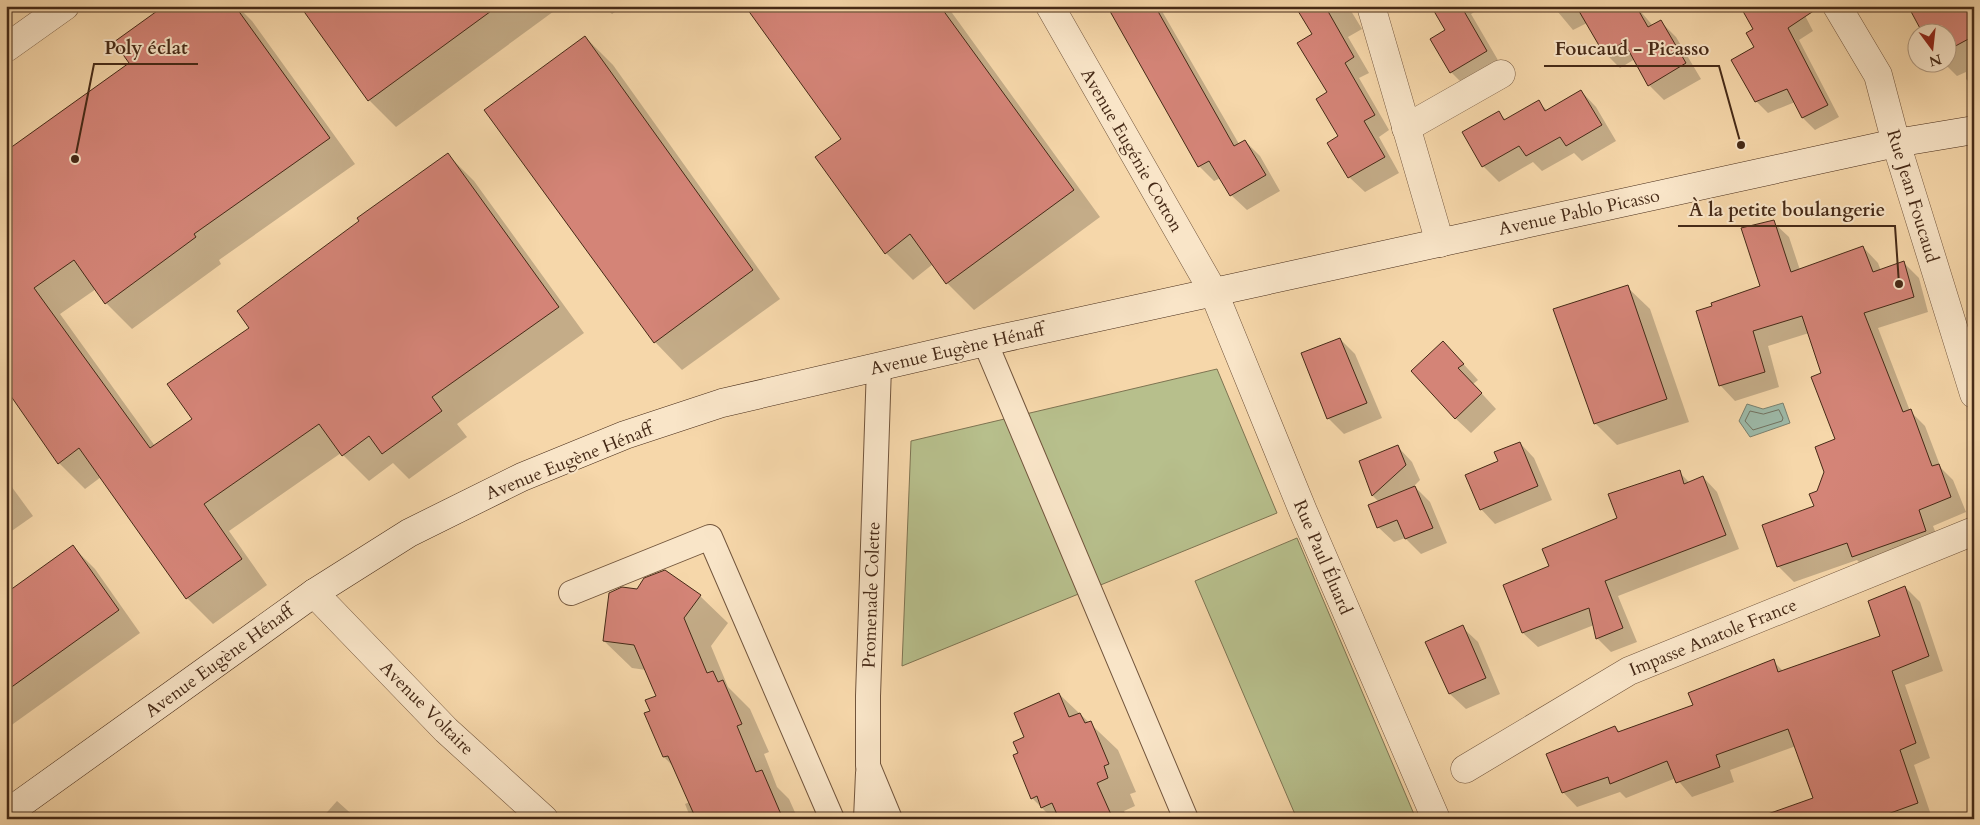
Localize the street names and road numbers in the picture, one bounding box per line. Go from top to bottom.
street label: Avenue Eugénie Cotton [1074,64,1189,238]
street label: Rue Jean Foucaud [1880,127,1945,266]
street label: Avenue Pablo Picasso [1496,183,1662,242]
street label: Avenue Eugène Hénaff [868,317,1050,382]
street label: Avenue Eugène Hénaff [482,415,659,506]
street label: Rue Paul Éluard [1287,496,1358,619]
street label: Promenade Colette [856,521,887,669]
street label: Impasse Anatole France [1626,592,1801,683]
street label: Avenue Eugène Hénaff [140,597,301,724]
street label: Avenue Voltaire [374,656,479,761]

